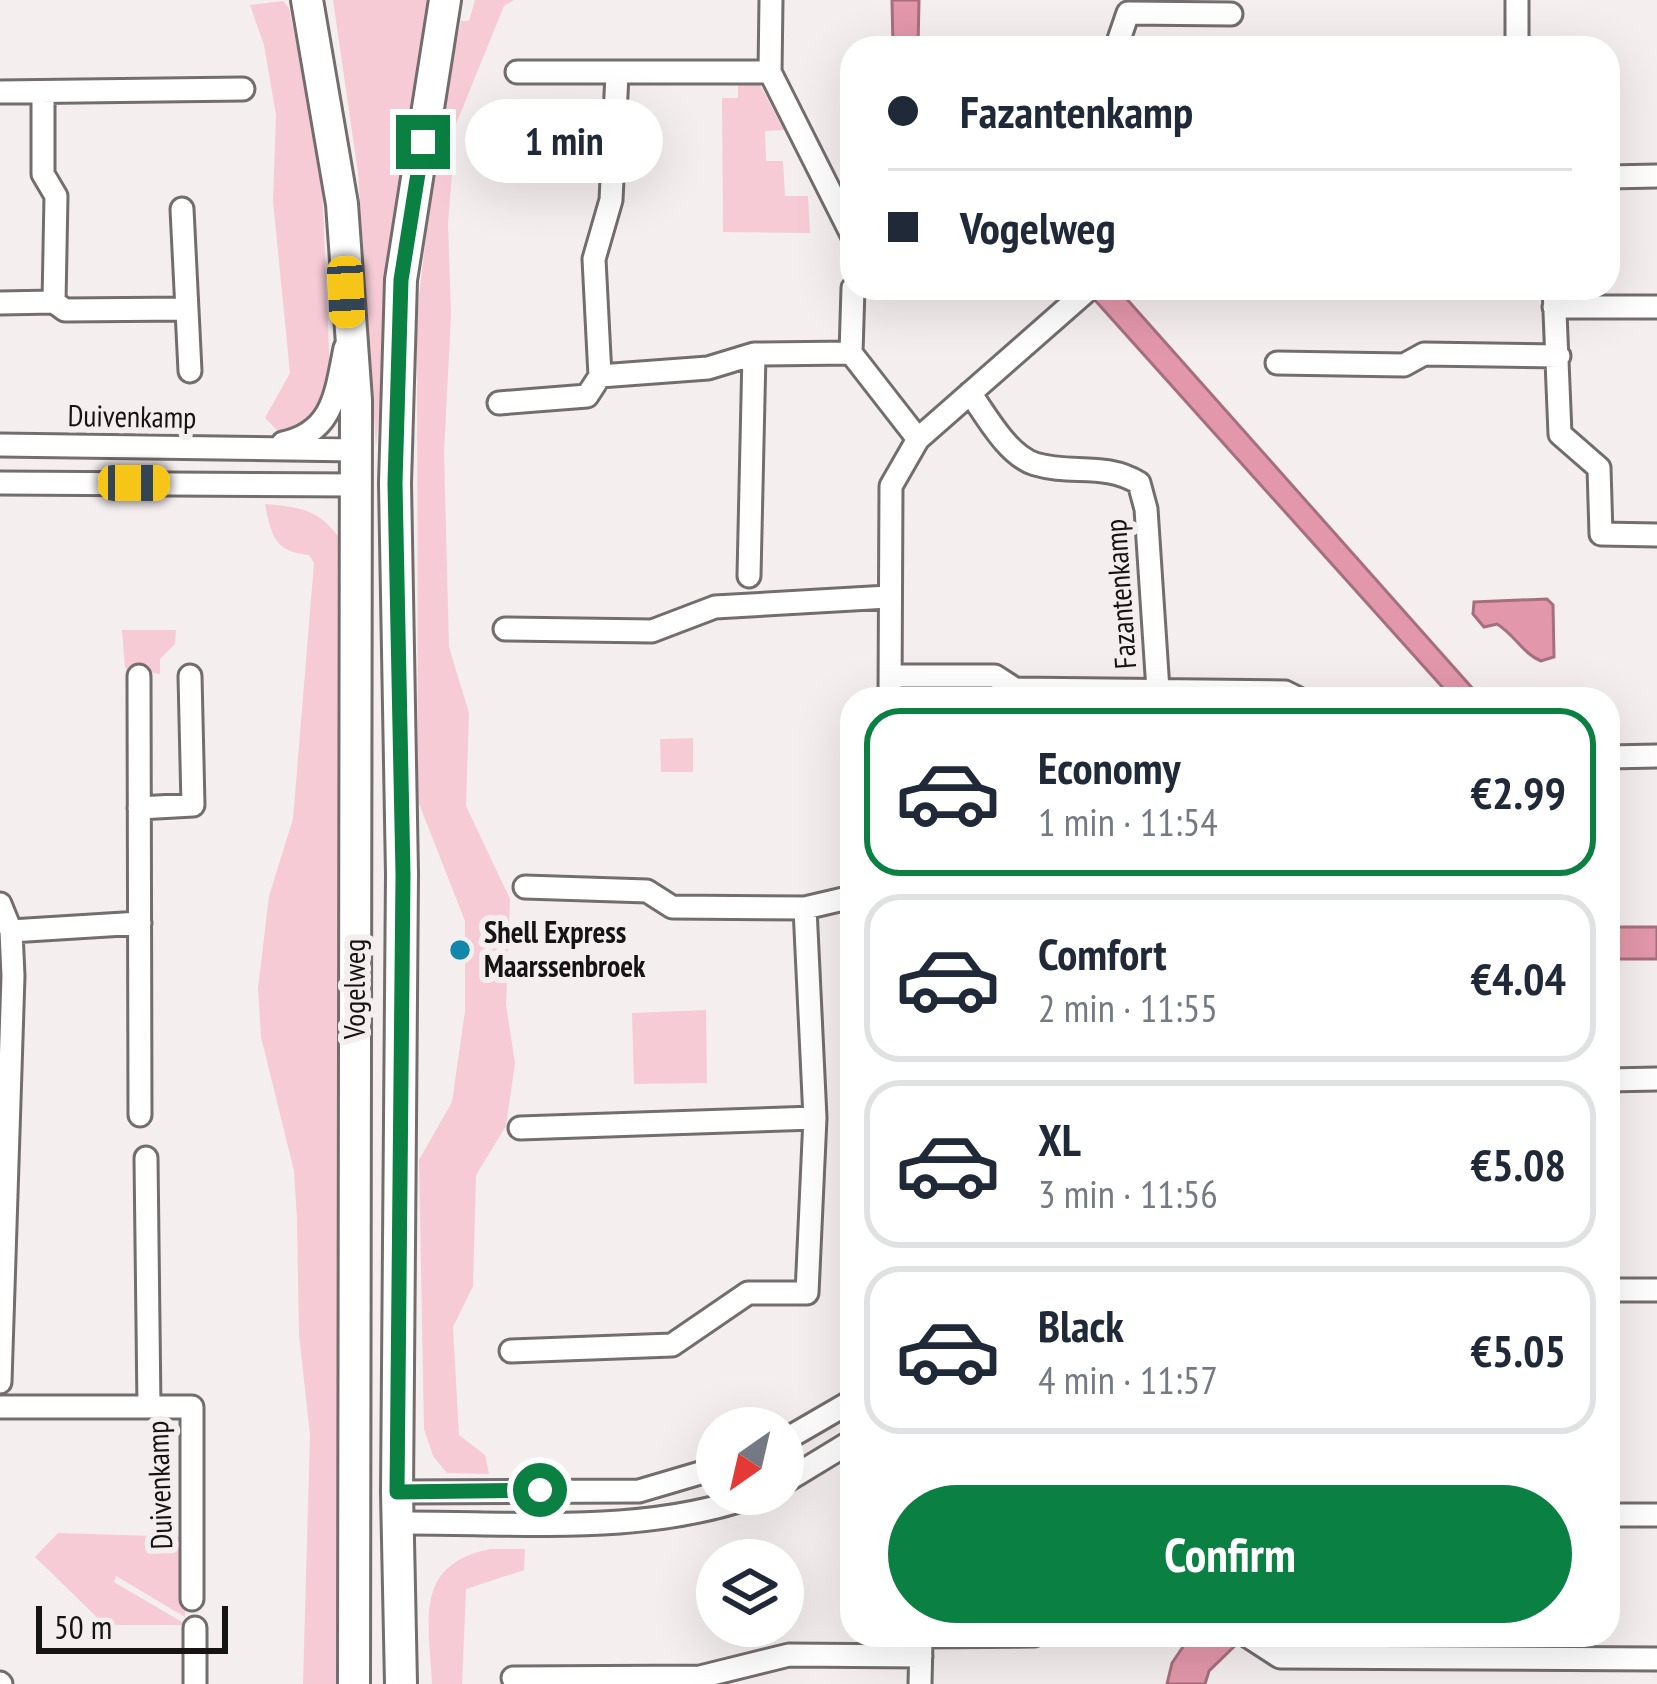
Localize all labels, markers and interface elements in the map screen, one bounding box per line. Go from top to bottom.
text: Fazantenkamp [960,82,1193,140]
callout: 1 min [465,100,663,184]
route end [396,115,450,169]
text: 1 min [525,115,603,166]
text: Vogelweg [960,198,1116,256]
car [326,255,366,329]
street label: Duivenkamp [67,395,197,436]
car [98,465,170,501]
street label: Fazantenkamp [1095,518,1144,670]
icon: car [894,738,1002,846]
text: Economy [1038,738,1181,796]
text: €2.99 [1470,763,1566,821]
text: 1 min · 11:54 [1038,796,1218,847]
place label: Shell Express Maarssenbroek [484,912,646,985]
icon: car [894,924,1002,1032]
text: Comfort [1038,924,1167,982]
marker: Shell Express Maarssenbroek [447,937,473,963]
street label: Vogelweg [334,939,373,1040]
text: €4.04 [1470,949,1566,1007]
text: 2 min · 11:55 [1038,982,1218,1033]
icon: car [894,1110,1002,1218]
text: XL [1038,1110,1081,1168]
text: €5.08 [1470,1135,1566,1193]
text: 3 min · 11:56 [1038,1168,1218,1219]
icon: car [894,1296,1002,1404]
text: Black [1038,1296,1124,1354]
text: €5.05 [1470,1321,1566,1379]
text: 4 min · 11:57 [1038,1354,1218,1405]
north arrow [696,1407,804,1515]
map controls [696,1407,804,1647]
street label: Duivenkamp [137,1420,180,1550]
route start [513,1463,567,1517]
button: Confirm [888,1485,1572,1623]
button: layers [696,1539,804,1647]
scale bar [36,1600,228,1653]
text: 50 m [54,1605,112,1648]

